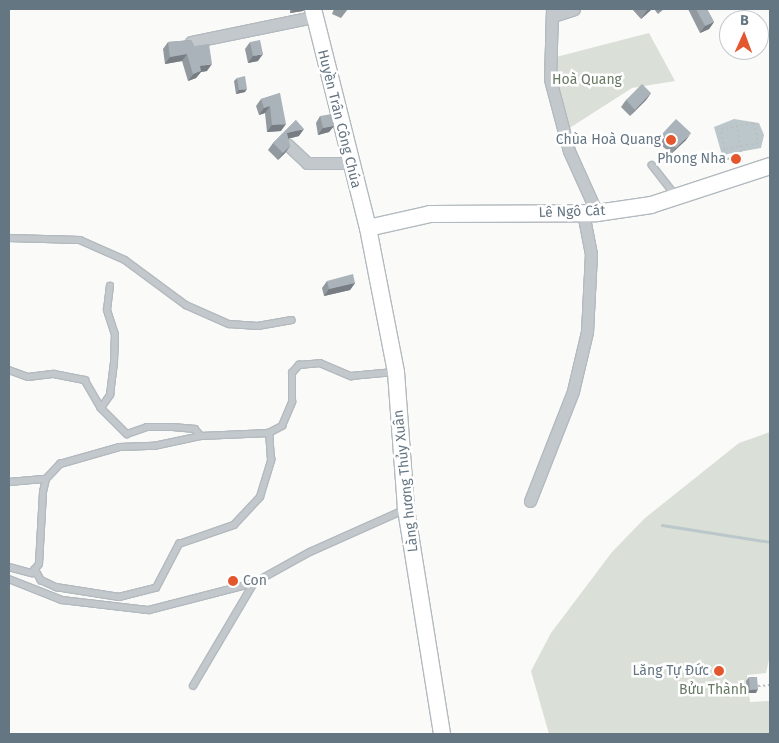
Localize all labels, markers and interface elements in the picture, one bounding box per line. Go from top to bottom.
north arrow [719,10,769,60]
text: B [740,12,749,29]
street label: Huyền Trân Công Chúa [314,48,364,190]
park label: Hoà Quang [552,72,622,88]
place label: Chùa Hoà Quang [556,132,661,148]
marker: Chùa Hoà Quang [665,134,677,146]
place label: Phong Nha [657,151,726,167]
marker: Phong Nha [730,153,742,165]
street label: Lê Ngô Cát [538,202,606,222]
street label: Làng hương Thủy Xuân [390,409,422,553]
place label: Con [243,573,267,589]
marker: Con [227,575,239,587]
place label: Lăng Tự Đức [633,663,709,679]
marker: Lăng Tự Đức [713,665,725,677]
park label: Bửu Thành [679,682,747,698]

